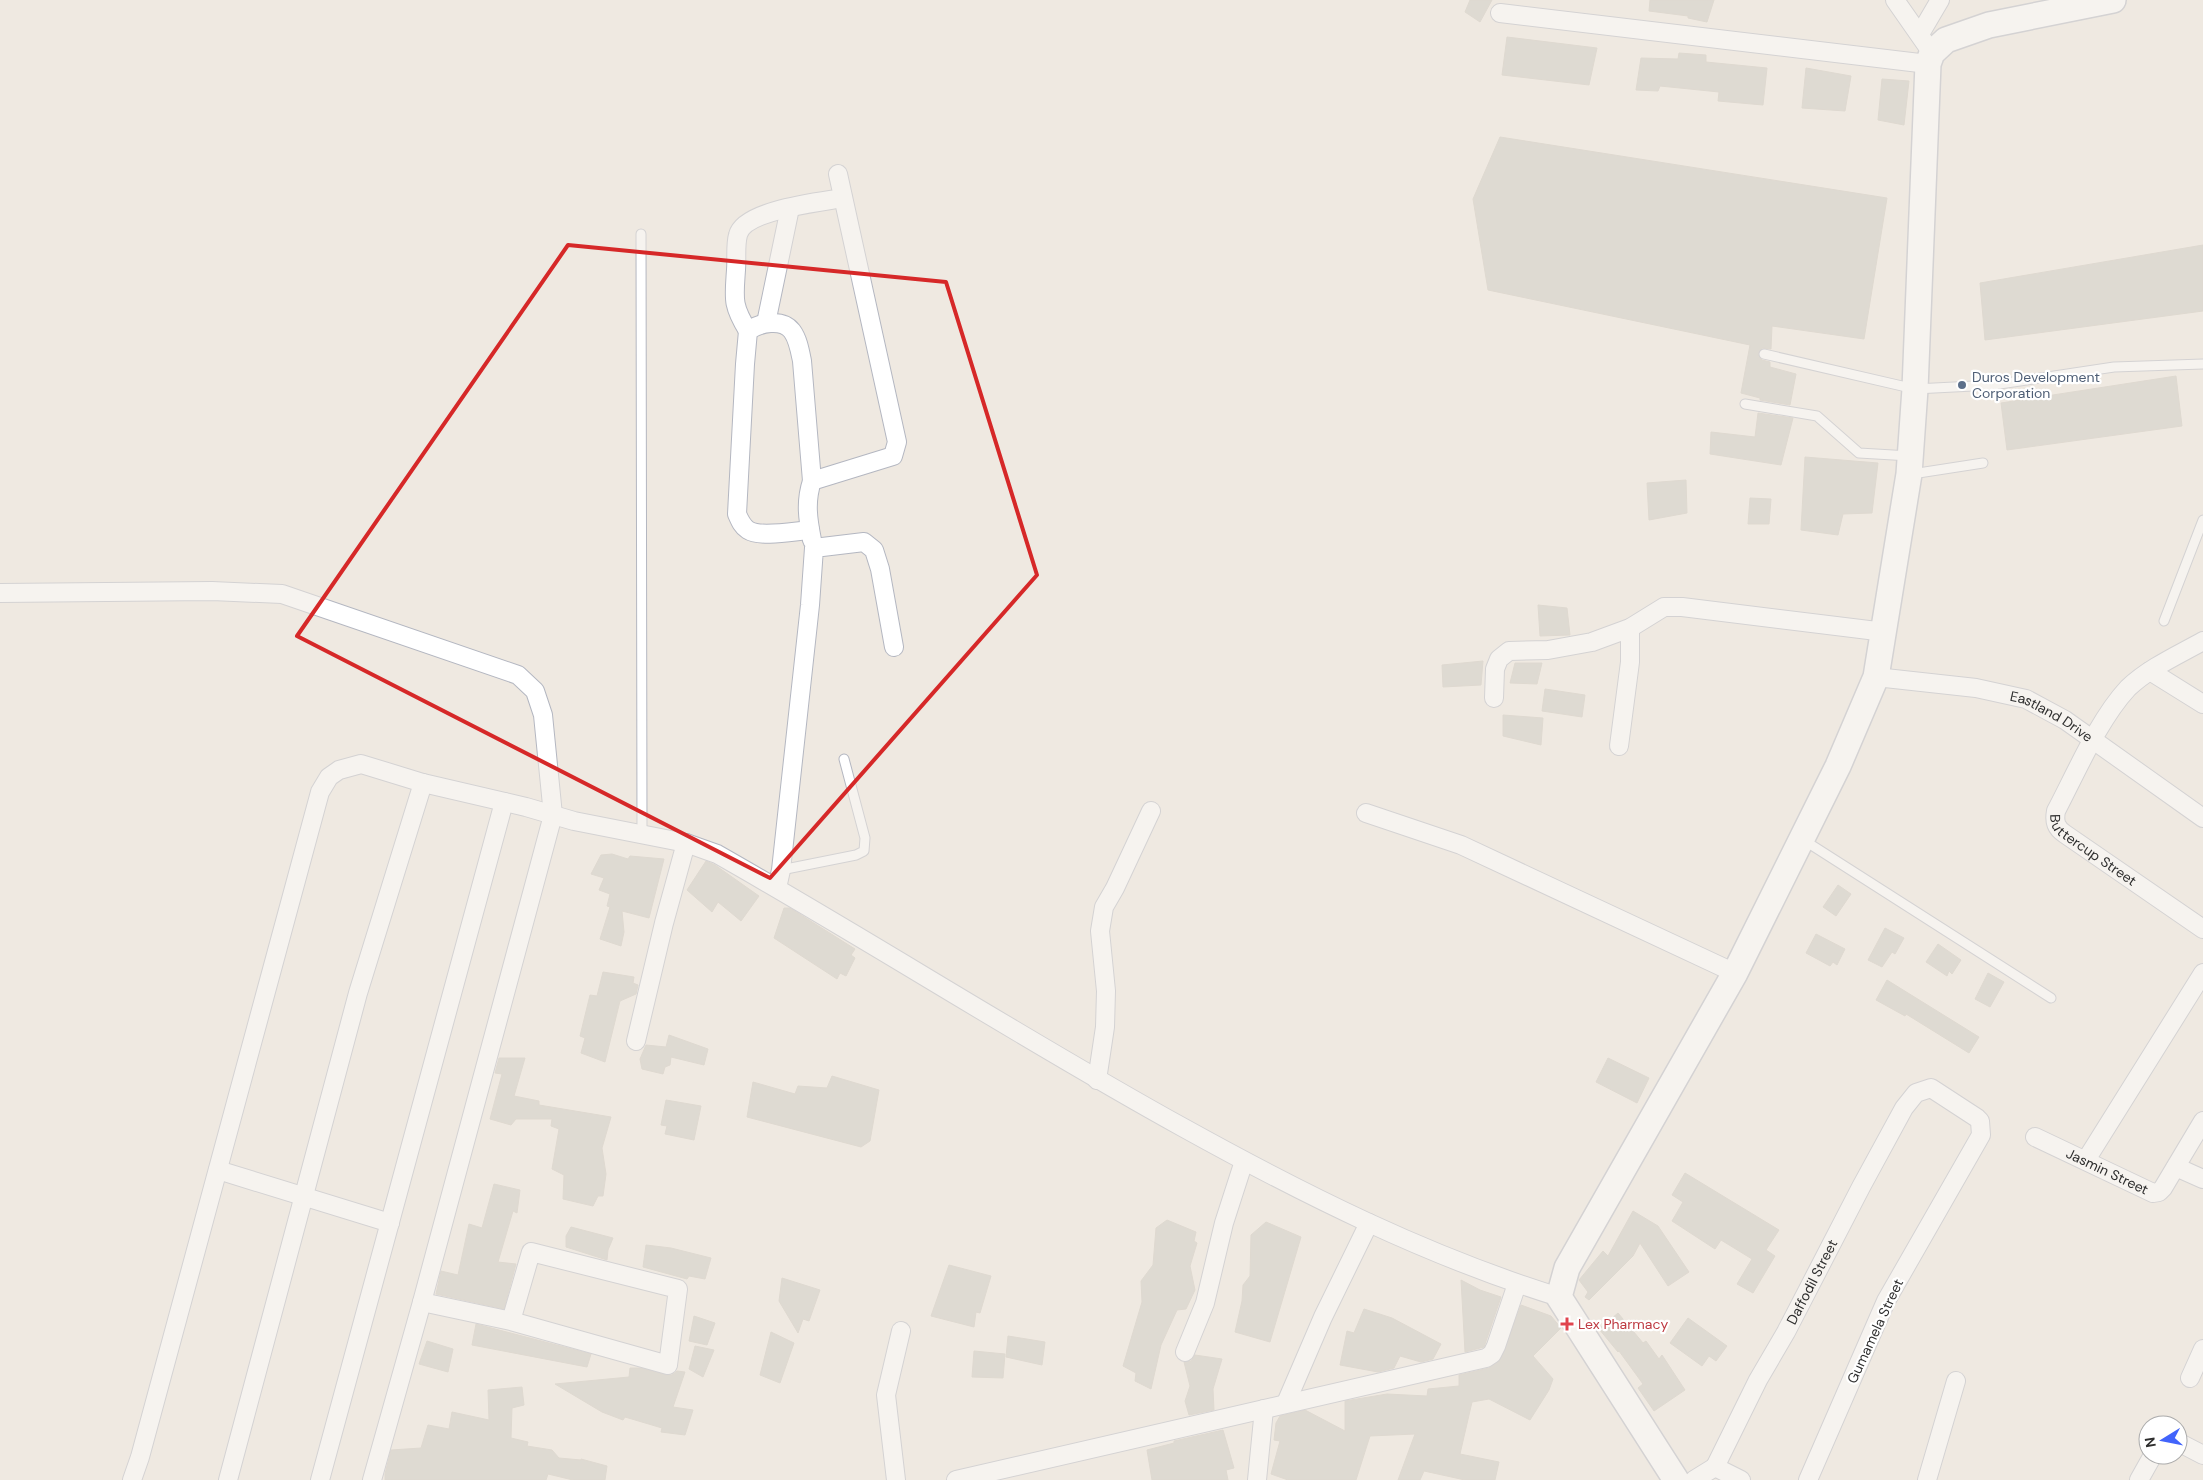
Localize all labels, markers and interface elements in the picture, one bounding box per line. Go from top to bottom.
place label: Duros Development Corporation [1972,368,2100,402]
marker: Duros Development Corporation [1956,379,1968,391]
street label: Eastland Drive [2008,687,2096,746]
street label: Buttercup Street [2046,814,2140,890]
street label: Jasmin Street [2063,1144,2151,1199]
street label: Daffodil Street [1782,1236,1841,1328]
street label: Gumamela Street [1843,1276,1907,1386]
place label: Lex Pharmacy [1578,1315,1668,1333]
marker: Lex Pharmacy [1560,1317,1574,1331]
north arrow [2138,1415,2188,1465]
text: N [2140,1436,2160,1449]

